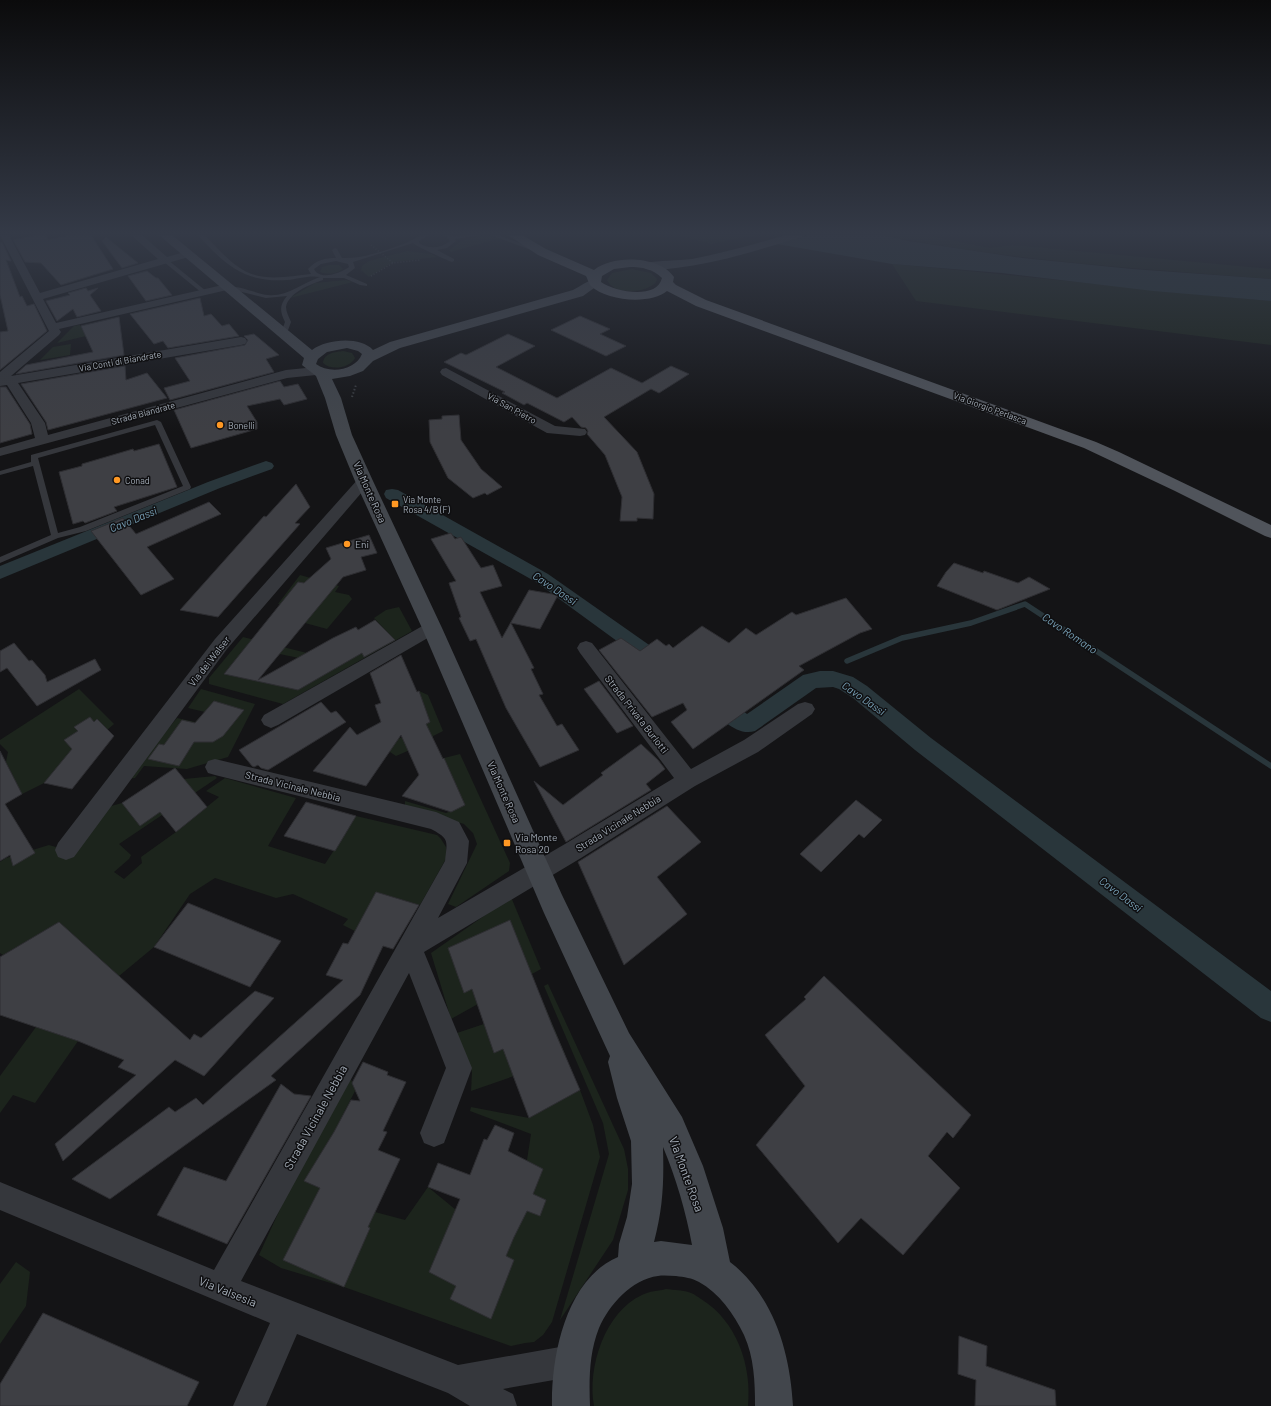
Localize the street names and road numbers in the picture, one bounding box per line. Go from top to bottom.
street label: Via Conti di Biandrate [78,348,162,374]
street label: Via San Pietro [486,390,538,426]
street label: Via Giorgio Perlasca [952,390,1028,426]
street label: Strada Biandrate [110,399,176,427]
street label: Via Monte Rosa [351,459,389,525]
street label: Via dei Walser [186,633,233,688]
street label: Strada Privata Burlotti [603,672,671,756]
street label: Via Monte Rosa [485,759,523,825]
street label: Strada Vicinale Nebbia [244,768,342,804]
street label: Strada Vicinale Nebbia [573,792,663,854]
street label: Strada Vicinale Nebbia [280,1062,350,1172]
street label: Via Monte Rosa [667,1134,707,1214]
street label: Via Valsesia [197,1273,259,1309]

